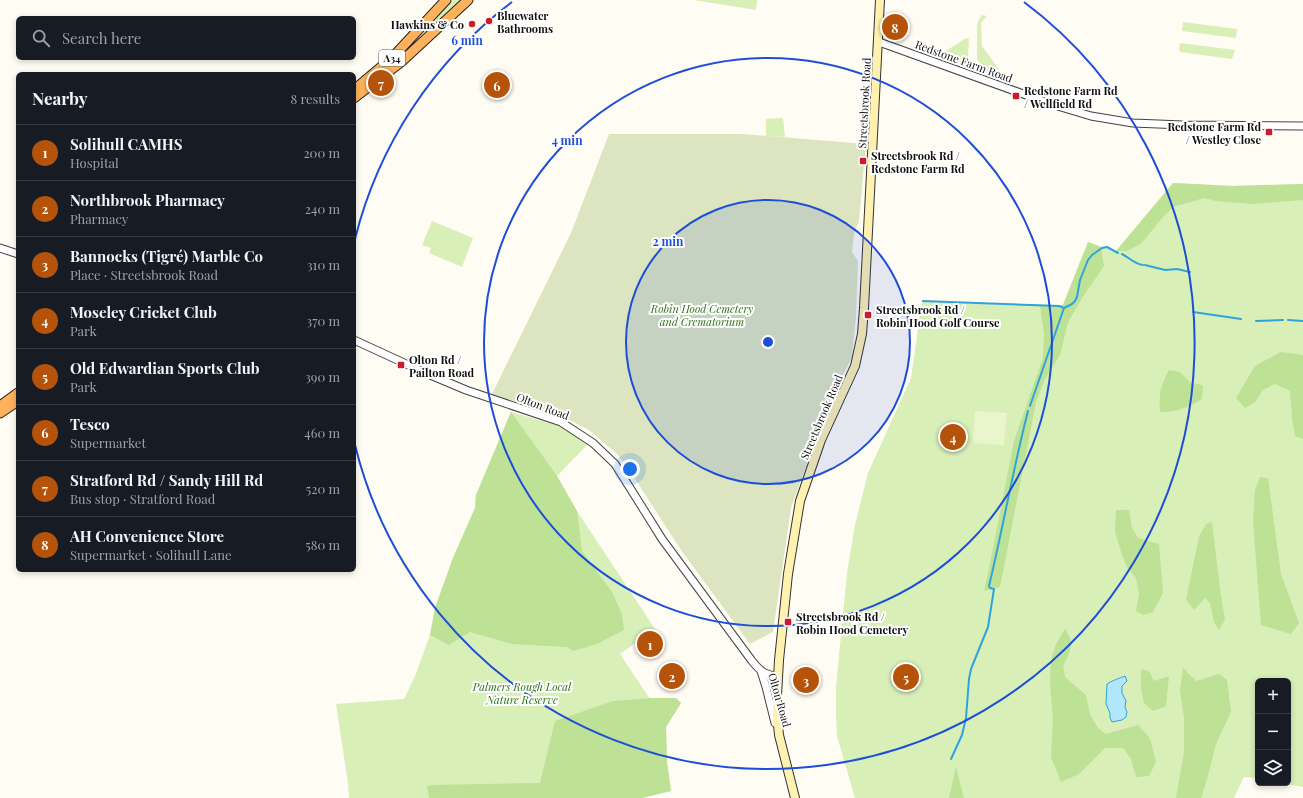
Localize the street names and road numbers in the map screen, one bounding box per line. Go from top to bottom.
street label: Redstone Farm Road [913,36,1015,86]
road number: A34 [379,50,405,66]
street label: Streetsbrook Road [854,57,874,149]
street label: Streetsbrook Road [796,372,846,462]
street label: Olton Road [514,389,572,423]
street label: Olton Road [765,671,795,729]

